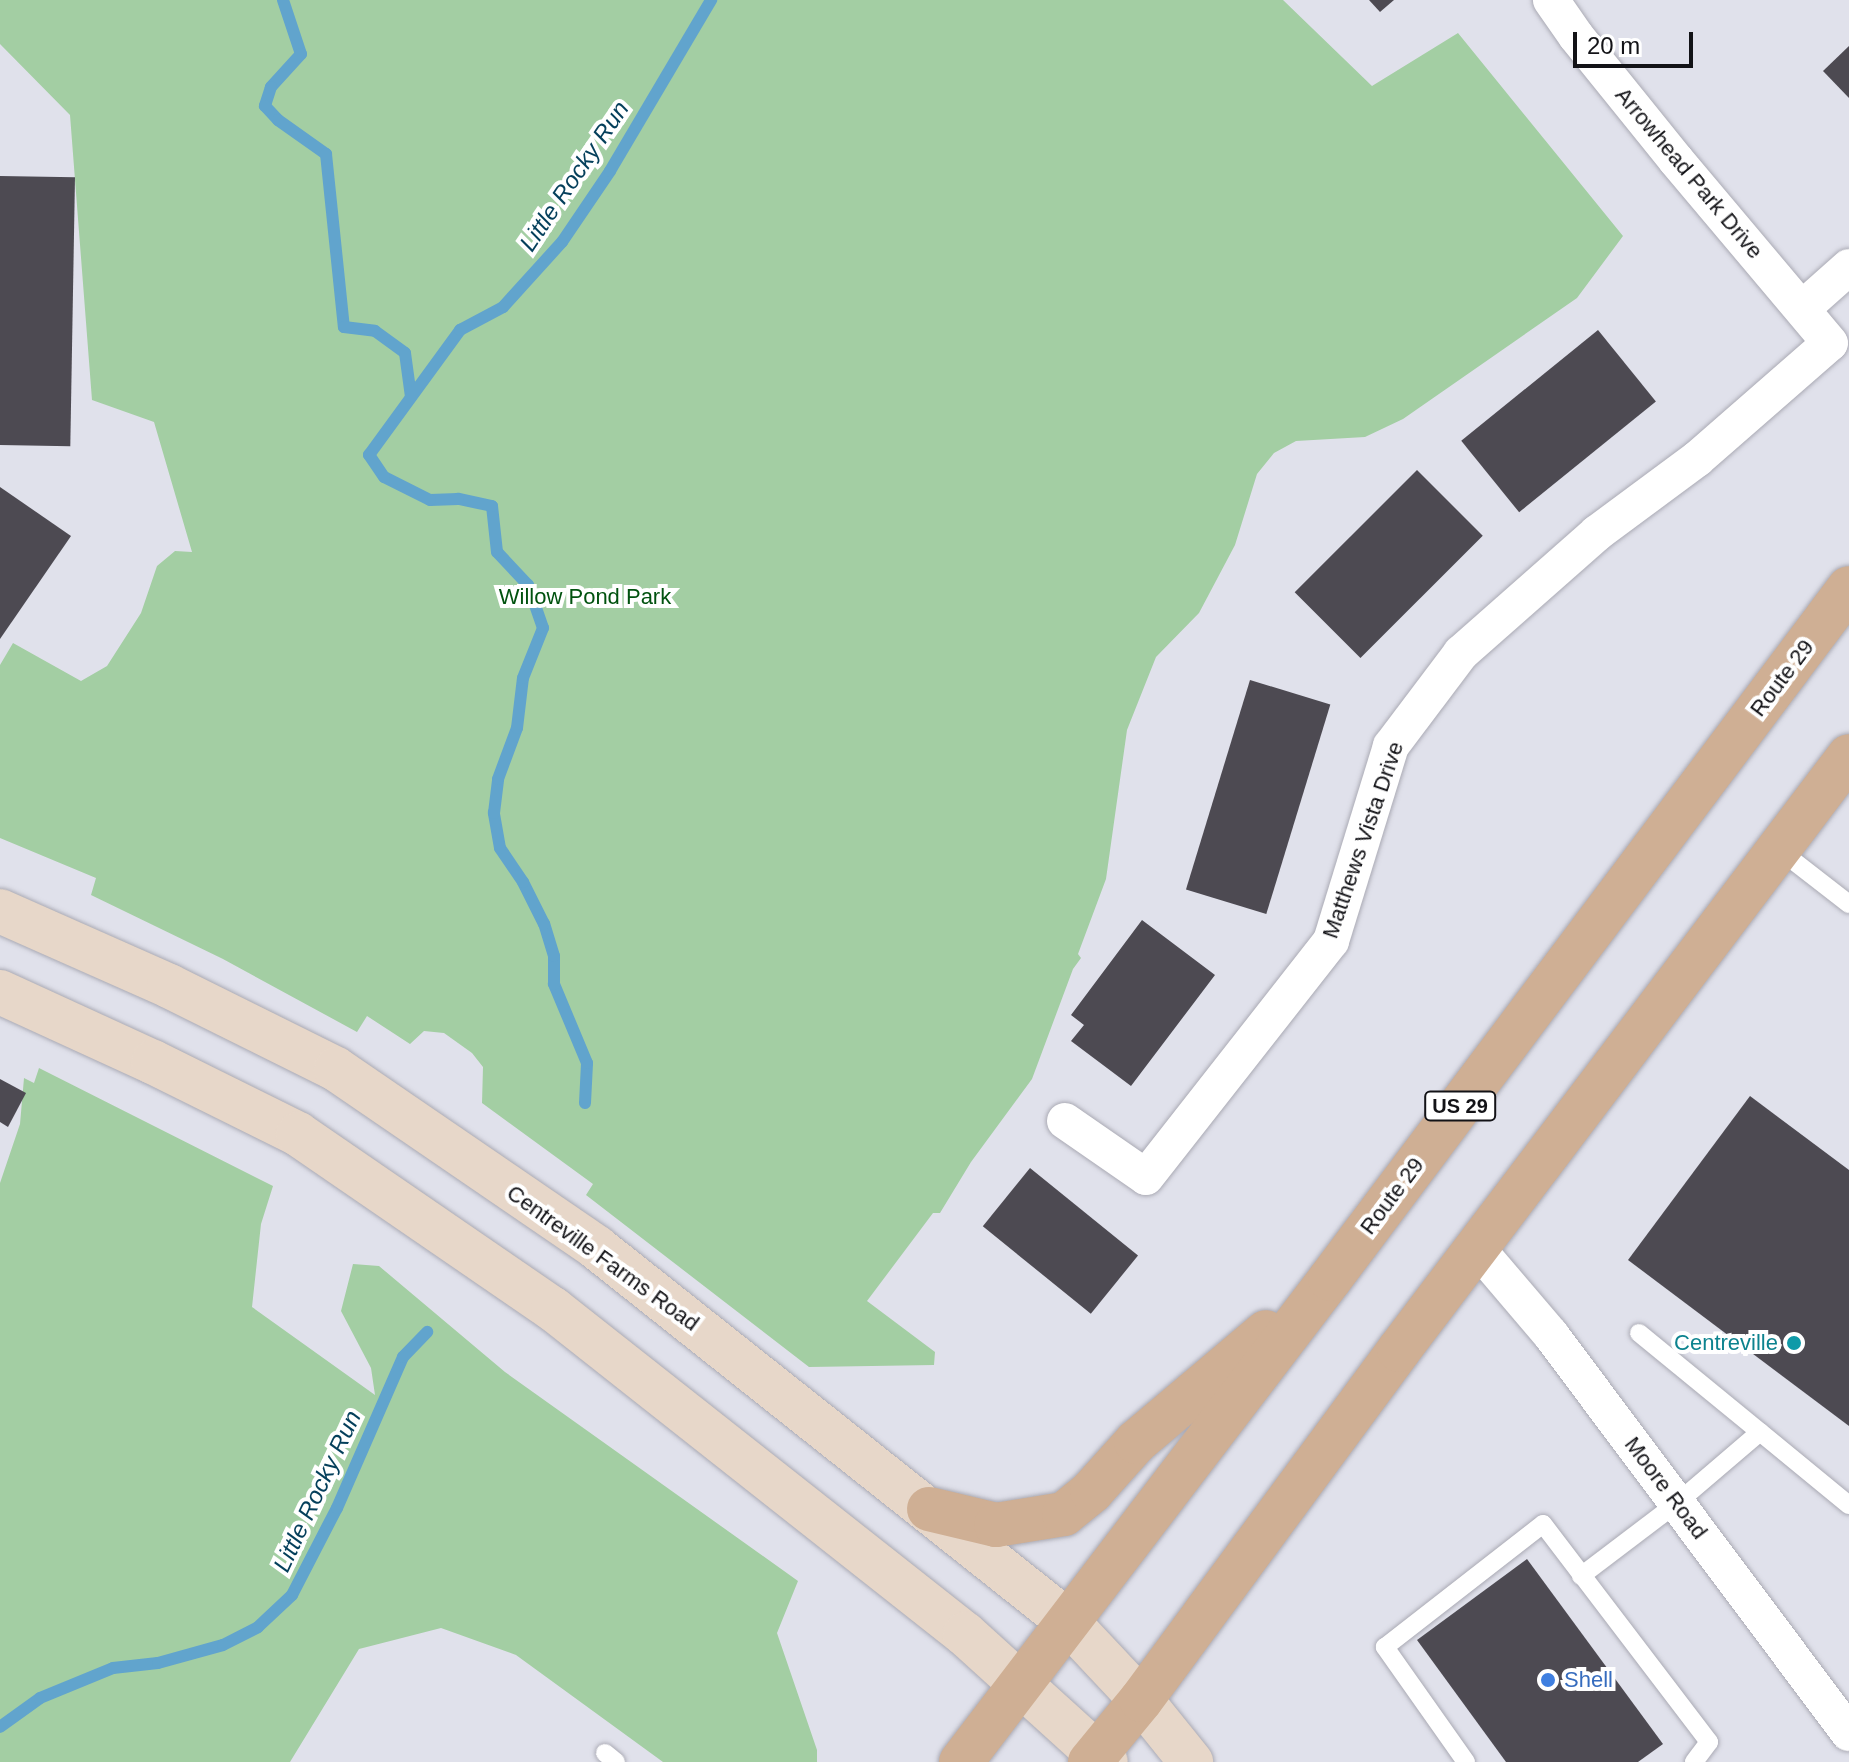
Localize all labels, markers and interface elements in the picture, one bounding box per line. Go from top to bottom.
scale bar [1577,16,1697,66]
text: 20 m [1587,32,1640,59]
street label: Arrowhead Park Drive [1610,82,1768,264]
water label: Little Rocky Run [513,96,635,256]
park label: Willow Pond Park [499,584,671,610]
street label: Route 29 [1745,634,1819,722]
street label: Matthews Vista Drive [1317,738,1409,942]
road number: US 29 [1424,1090,1496,1122]
street label: Route 29 [1355,1152,1429,1240]
street label: Centreville Farms Road [502,1179,704,1337]
place label: Centreville [1674,1330,1778,1356]
marker: Centreville [1785,1334,1803,1352]
water label: Little Rocky Run [267,1406,367,1576]
street label: Moore Road [1619,1432,1713,1544]
place label: Shell [1564,1667,1613,1693]
marker: Shell [1539,1671,1557,1689]

